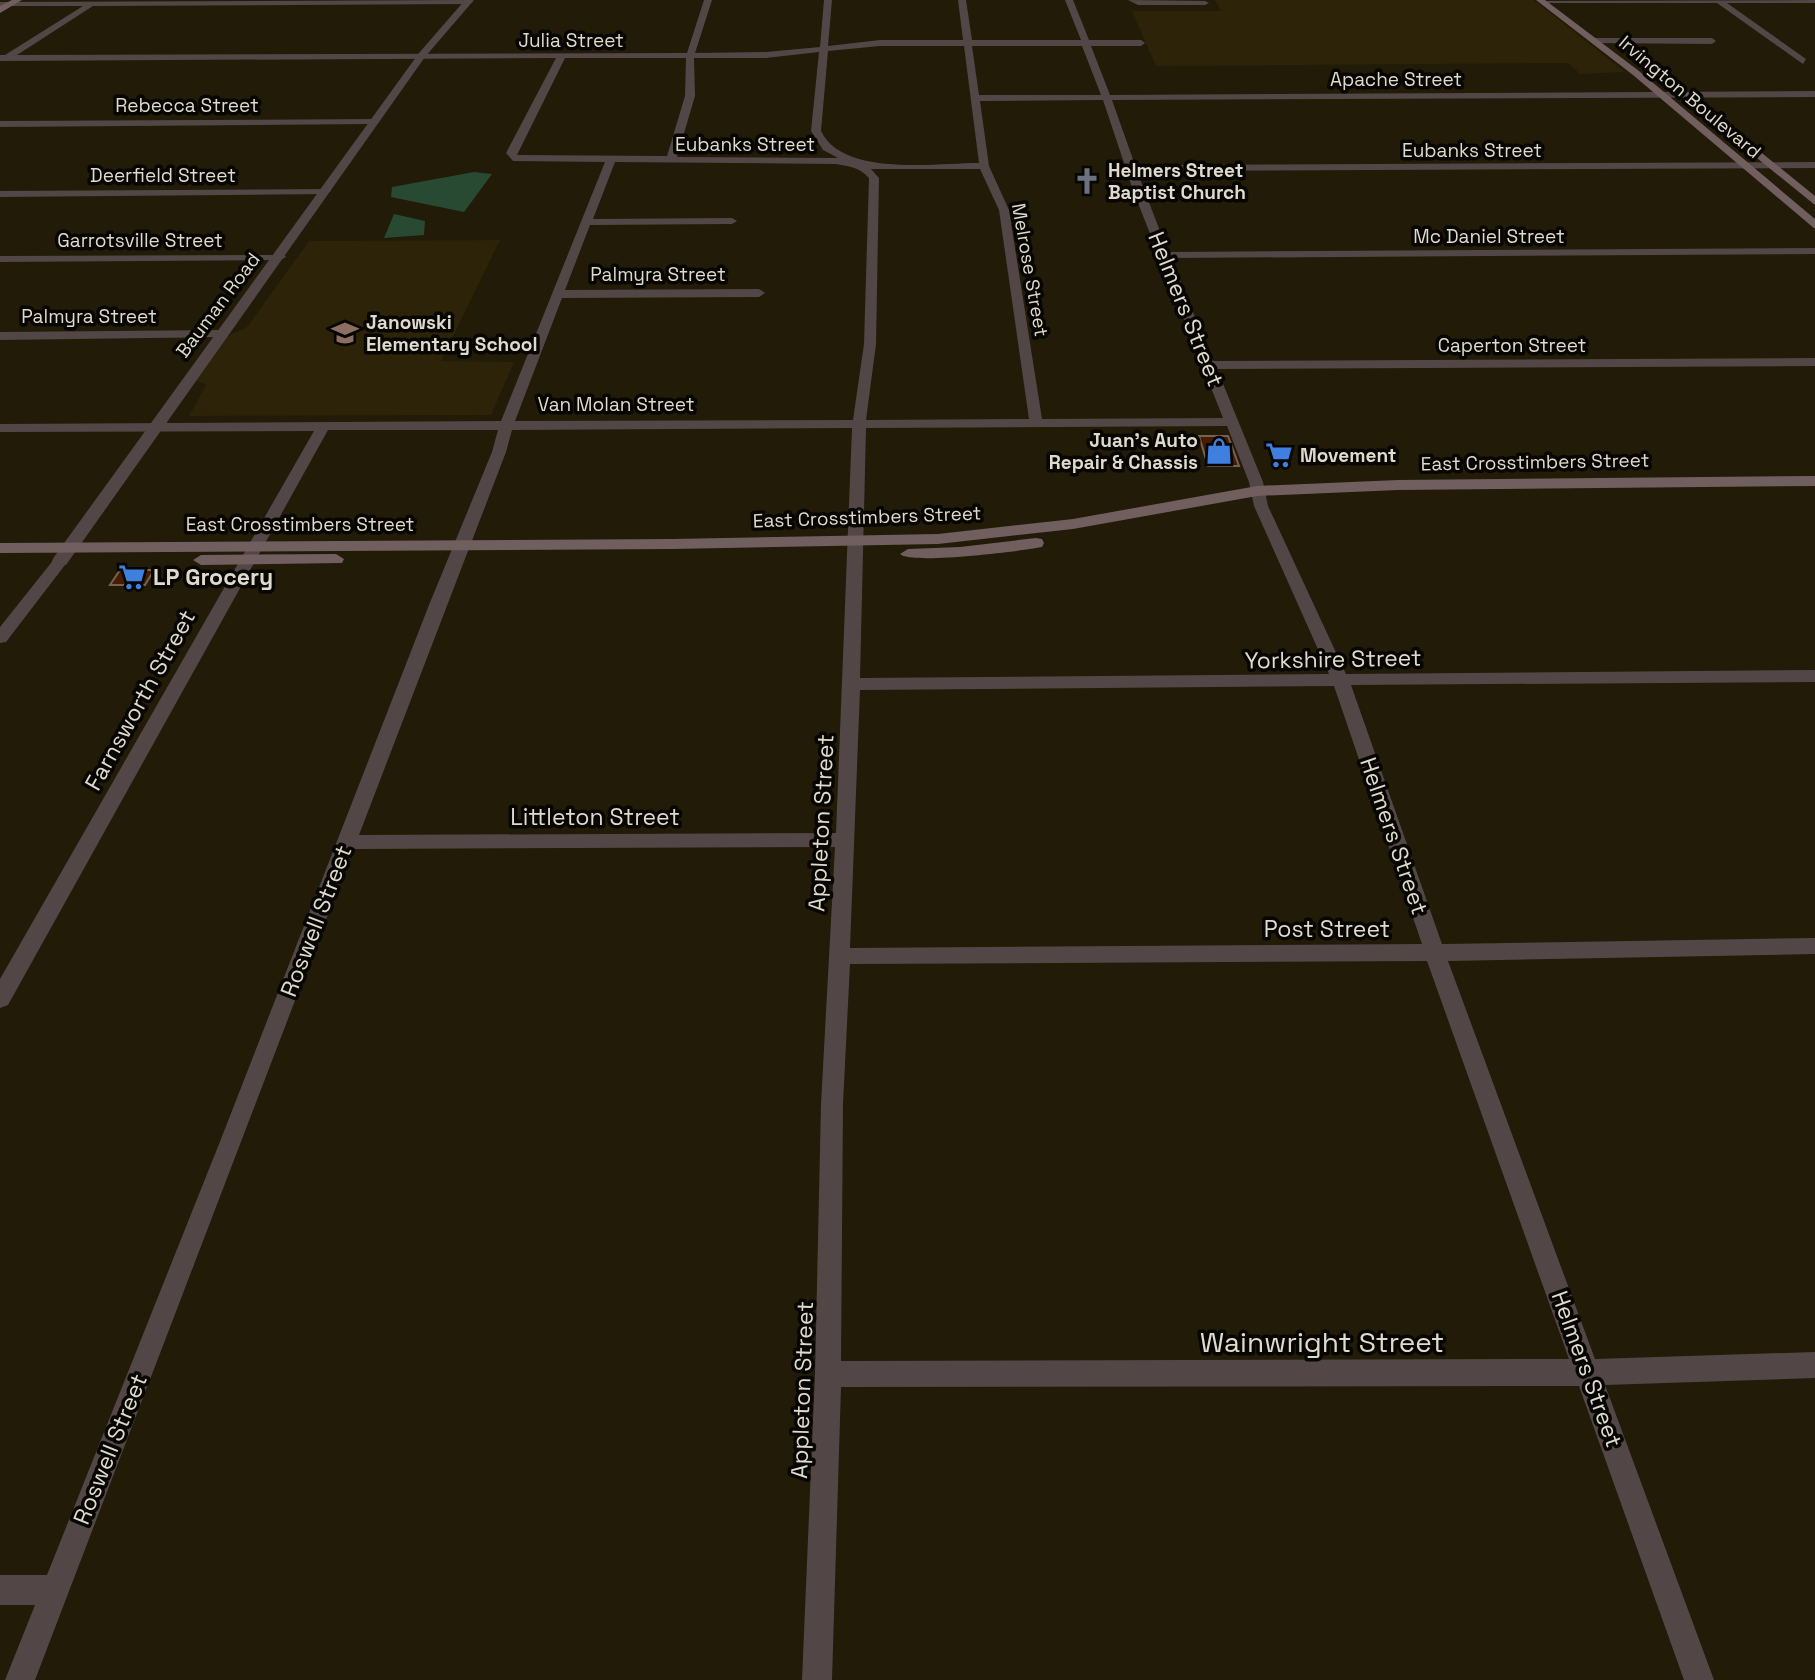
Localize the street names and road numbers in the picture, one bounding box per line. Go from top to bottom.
street label: Julia Street [518,28,624,53]
street label: Irvington Boulevard [1614,30,1766,164]
street label: Apache Street [1330,67,1462,92]
street label: Rebecca Street [115,93,259,118]
street label: Eubanks Street [675,132,815,157]
street label: Eubanks Street [1402,138,1542,163]
street label: Deerfield Street [90,163,236,188]
street label: Melrose Street [1006,201,1054,339]
street label: Mc Daniel Street [1413,224,1565,249]
street label: Helmers Street [1141,227,1231,391]
street label: Garrotsville Street [57,228,223,253]
street label: Bauman Road [170,247,266,363]
street label: Palmyra Street [590,262,726,287]
street label: Palmyra Street [21,304,157,329]
street label: Caperton Street [1438,333,1586,358]
street label: Van Molan Street [538,392,694,417]
street label: East Crosstimbers Street [1420,448,1650,476]
street label: East Crosstimbers Street [752,501,982,533]
street label: East Crosstimbers Street [186,512,414,537]
street label: Farnsworth Street [78,604,202,796]
street label: Yorkshire Street [1244,642,1422,676]
street label: Appleton Street [801,734,841,912]
street label: Helmers Street [1353,753,1435,919]
street label: Littleton Street [510,802,680,832]
street label: Roswell Street [273,841,359,1001]
street label: Post Street [1264,914,1390,944]
street label: Helmers Street [1545,1287,1629,1451]
street label: Appleton Street [784,1301,820,1479]
street label: Wainwright Street [1200,1324,1444,1360]
street label: Roswell Street [66,1369,154,1529]

